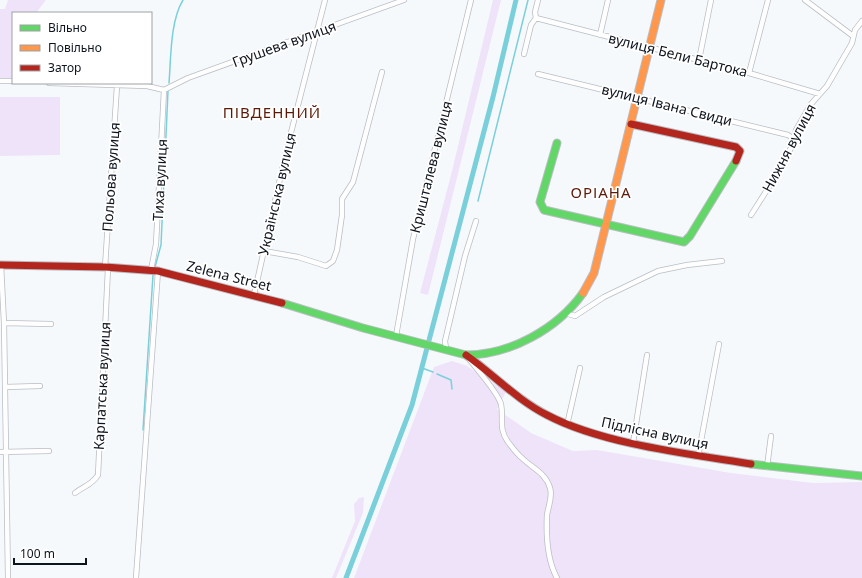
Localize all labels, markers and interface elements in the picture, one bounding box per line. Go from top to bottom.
legend [12,12,152,84]
street label: Грушева вулиця [229,16,338,71]
text: Вільно [48,19,87,36]
street label: вулиця Бели Бартока [607,28,750,81]
text: Повільно [48,39,102,56]
text: Затор [48,59,81,76]
street label: вулиця Івана Свиди [600,79,734,130]
street label: Кришталева вулиця [405,99,456,235]
street label: Нижня вулиця [757,100,820,195]
district label: ПІВДЕННИЙ [223,102,321,122]
street label: Польова вулиця [97,122,124,232]
street label: Українська вулиця [253,131,300,257]
street label: Тиха вулиця [148,138,171,221]
district label: ОРІАНА [570,182,632,202]
street label: Zelena Street [185,256,273,295]
street label: Карпатська вулиця [89,321,114,451]
street label: Підлісна вулиця [600,412,710,453]
scale bar [14,540,86,566]
text: 100 m [20,545,55,562]

